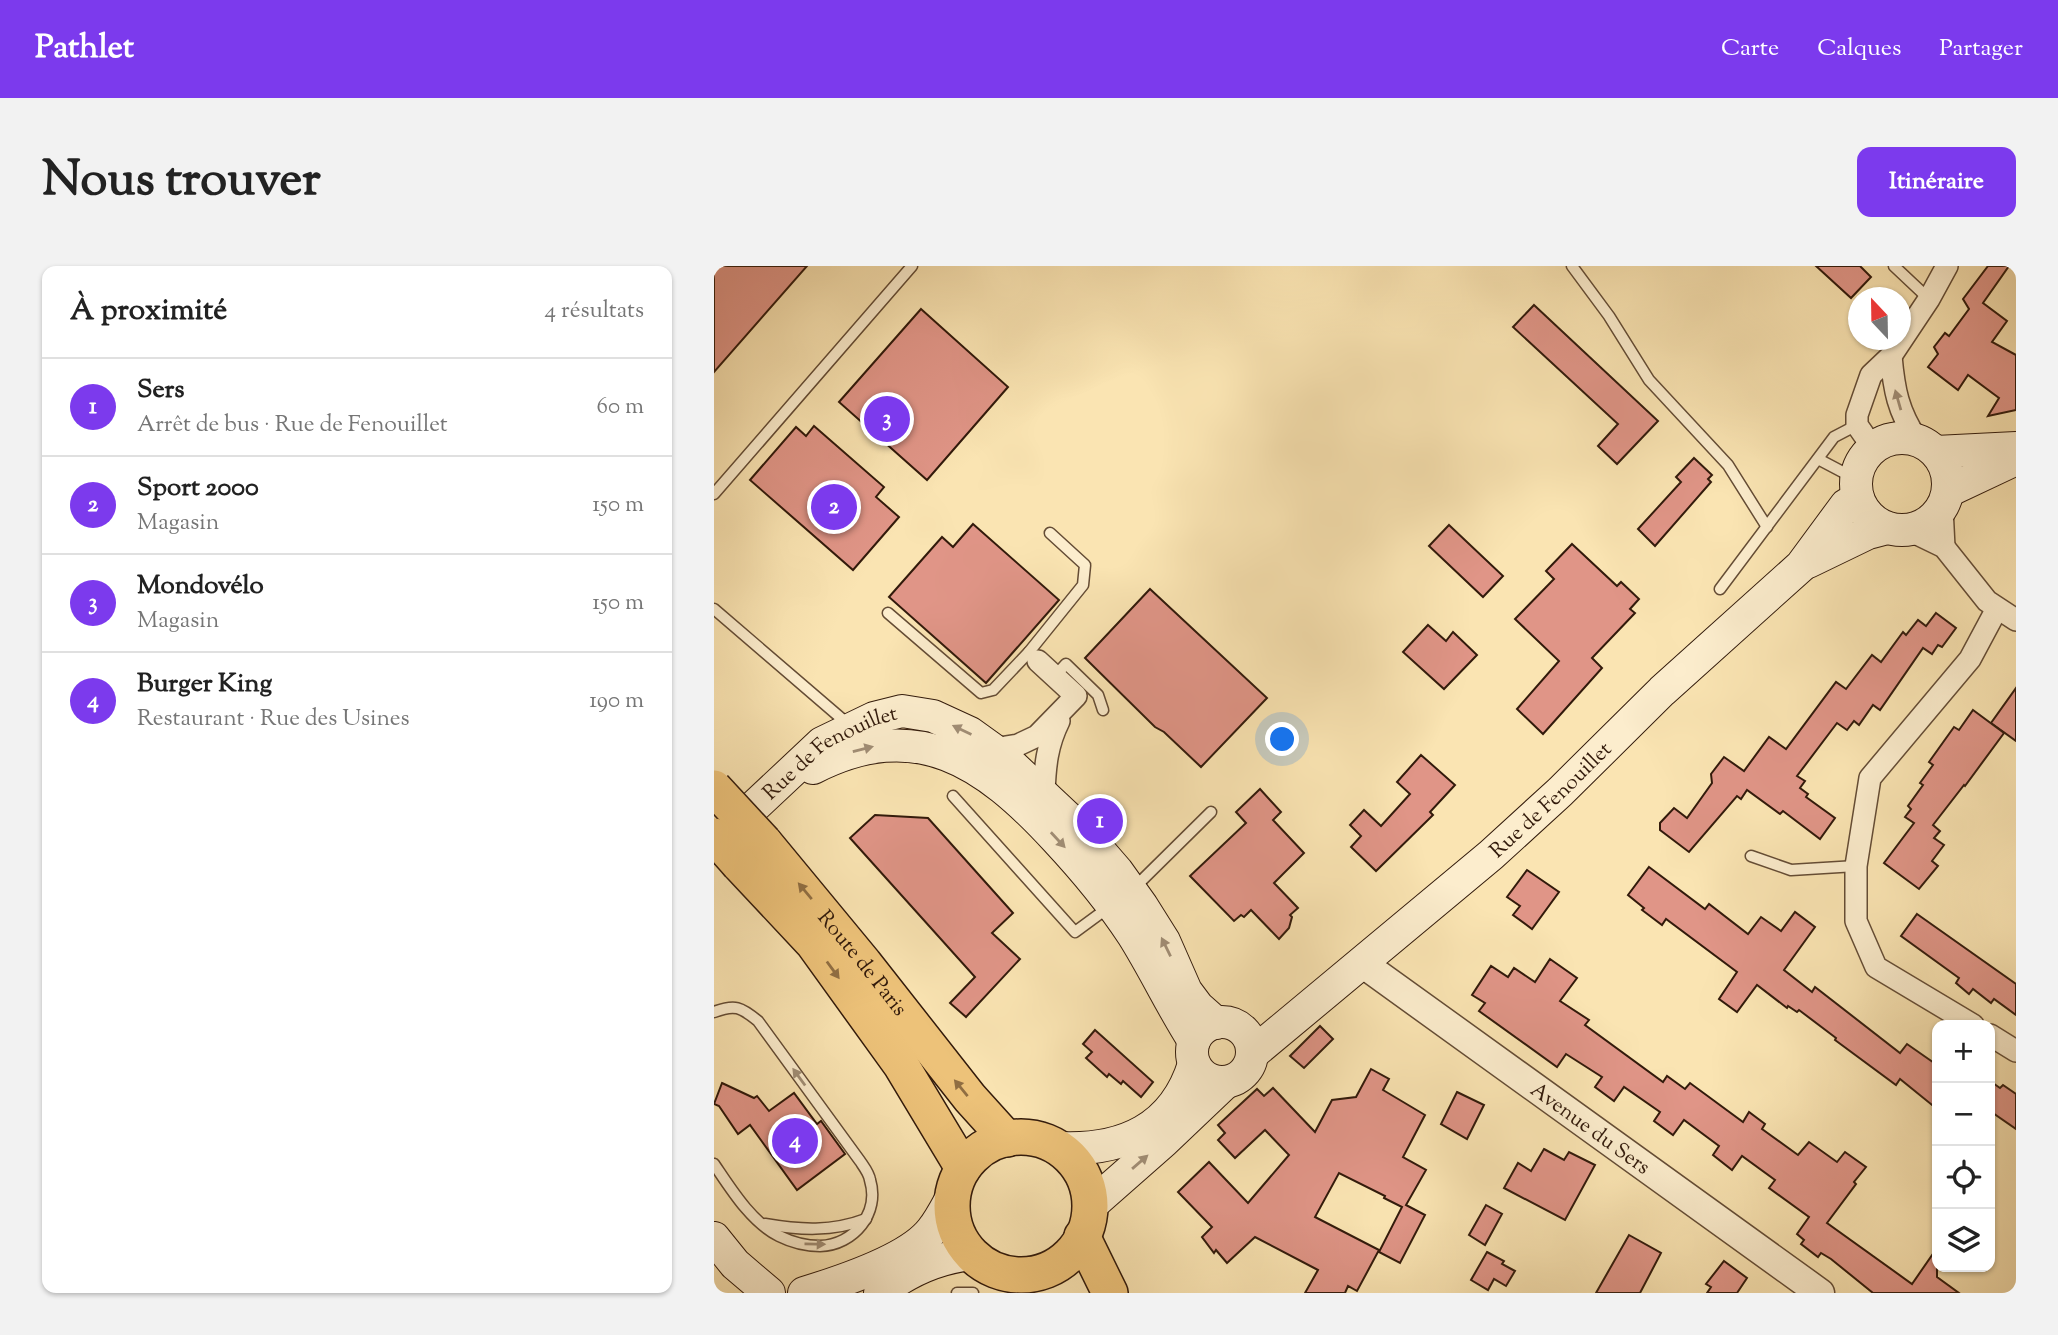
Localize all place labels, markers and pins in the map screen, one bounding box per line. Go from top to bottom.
pin: 3 [864,393,910,445]
pin: 2 [811,481,857,533]
pin: 1 [1077,795,1123,847]
pin: 4 [772,1115,818,1167]

